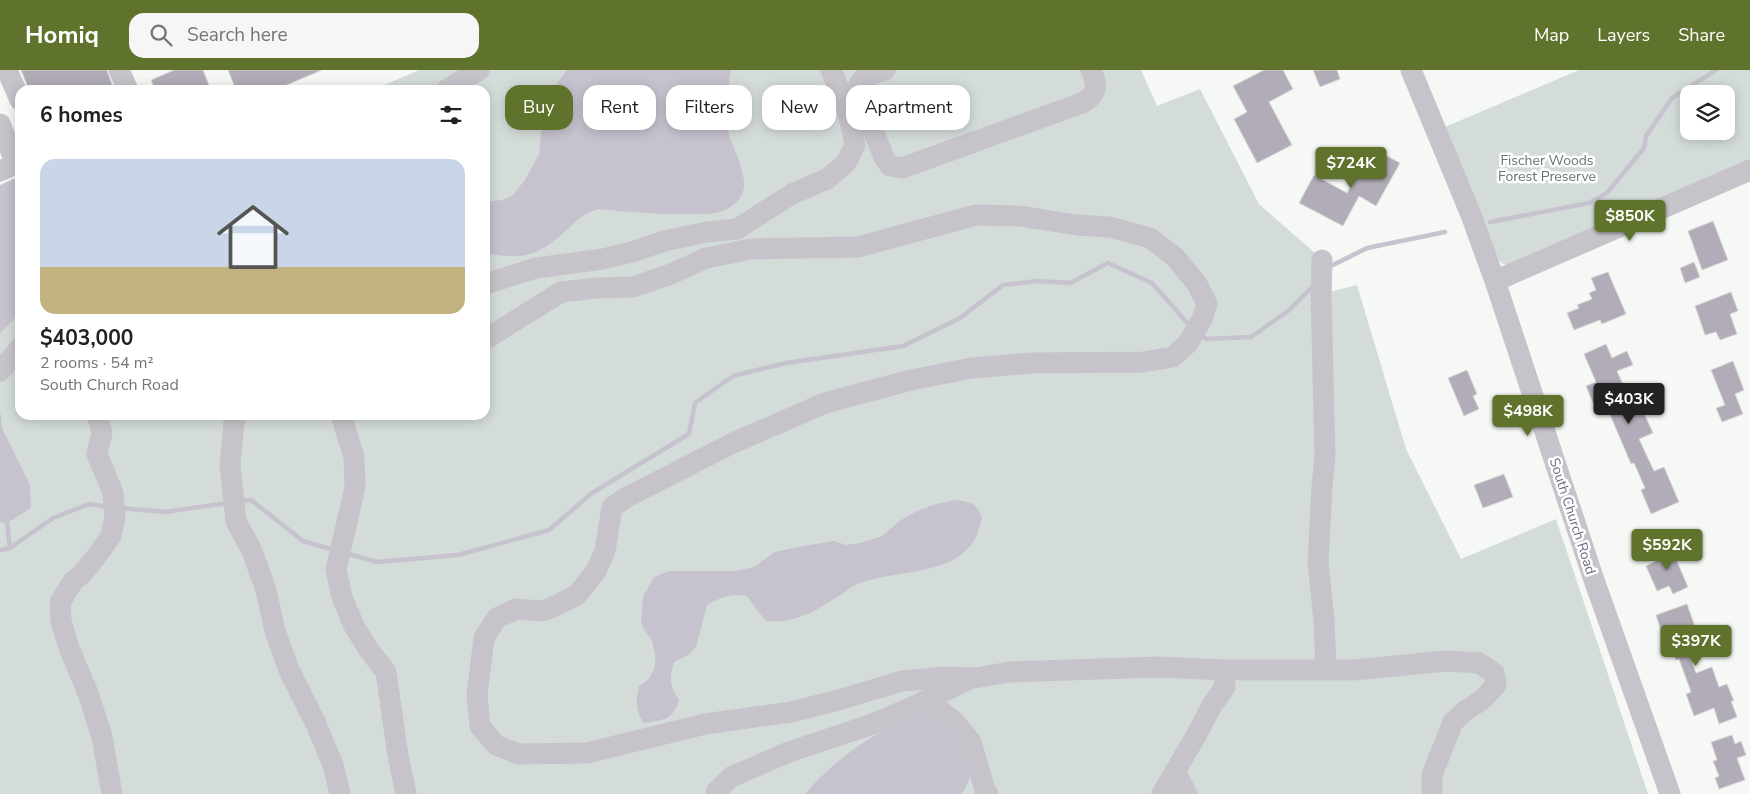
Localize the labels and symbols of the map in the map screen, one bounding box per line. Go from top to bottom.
pin: $724K [1316,146,1386,189]
park label: Fischer Woods Forest Preserve [1498,151,1596,186]
pin: $850K [1595,200,1665,242]
pin: $403K [1594,382,1664,425]
pin: $498K [1493,394,1563,437]
street label: South Church Road [1545,455,1600,577]
pin: $592K [1632,528,1702,571]
pin: $397K [1661,624,1731,667]

